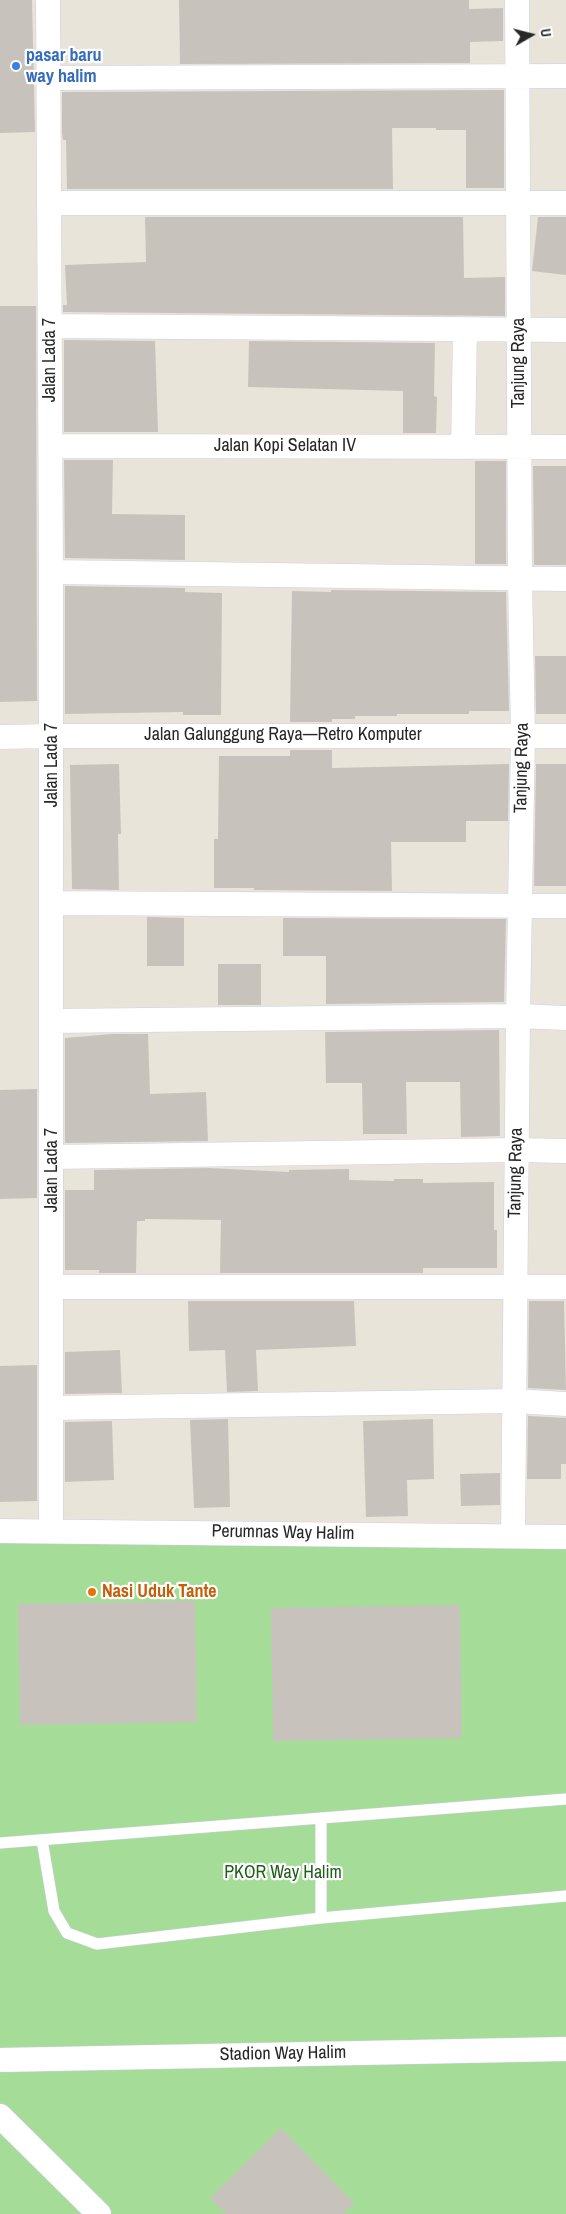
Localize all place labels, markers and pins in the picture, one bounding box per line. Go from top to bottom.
place label: pasar baru way halim [26,45,101,88]
marker: pasar baru way halim [10,60,22,72]
place label: Nasi Uduk Tante [102,1581,217,1603]
marker: Nasi Uduk Tante [86,1586,98,1598]

